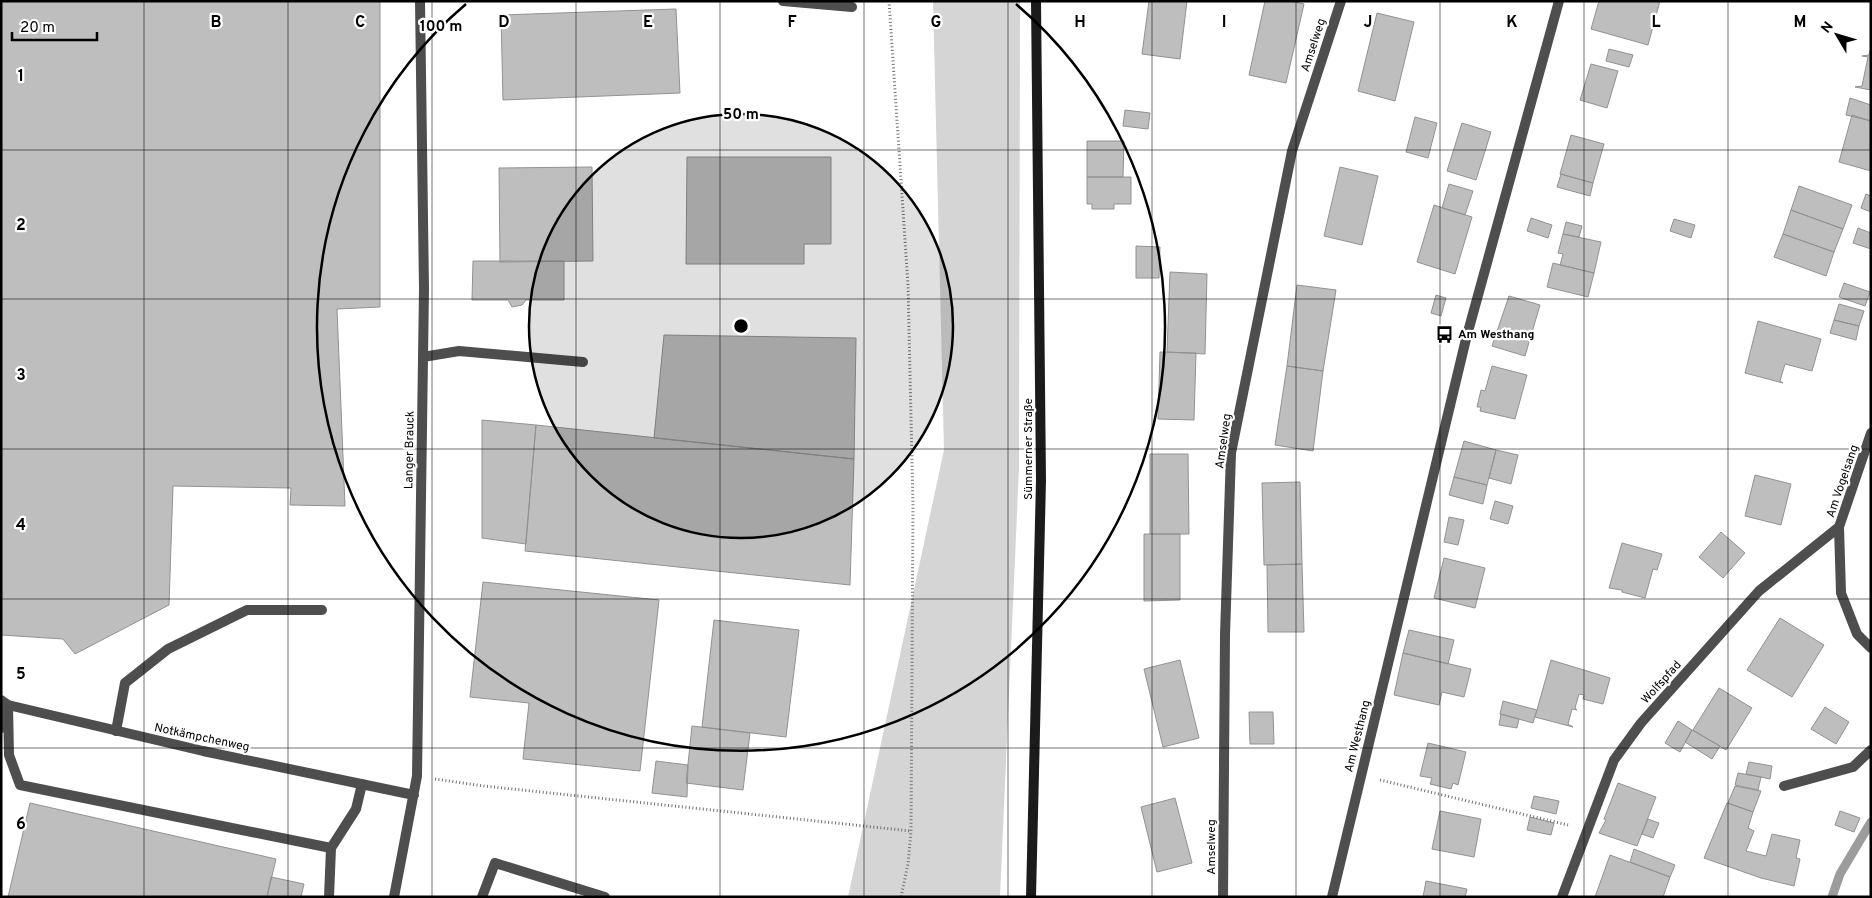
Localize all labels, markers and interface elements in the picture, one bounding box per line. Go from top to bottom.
scale bar [12,10,98,42]
north arrow [1812,10,1862,60]
text: B [210,13,222,33]
text: C [355,13,365,33]
text: D [498,13,510,33]
text: E [643,13,653,33]
text: F [787,13,797,33]
text: G [931,13,941,33]
text: H [1074,13,1086,33]
text: I [1222,13,1226,33]
text: J [1364,13,1372,33]
text: K [1506,13,1518,33]
text: L [1651,13,1661,33]
text: M [1794,13,1806,33]
street label: Amselweg [1298,17,1330,74]
text: 100 m [420,18,462,37]
text: 20 m [20,19,55,38]
text: N [1818,19,1838,37]
text: 1 [18,67,24,87]
text: 50 m [723,106,759,125]
text: 2 [16,216,26,236]
centre of rings [732,317,750,335]
bus stop icon: Am Westhang [1434,324,1454,344]
place label: Am Westhang [1458,327,1535,343]
text: 3 [16,366,26,386]
street label: Sümmerner Straße [1021,398,1037,500]
street label: Langer Brauck [401,411,419,489]
street label: Amselweg [1212,413,1236,470]
street label: Am Vogelsang [1823,443,1863,520]
text: 4 [16,516,26,536]
street label: Wolfspfad [1638,658,1685,708]
text: 5 [16,665,26,685]
street label: Am Westhang [1341,698,1375,774]
street label: Notkämpchenweg [153,720,251,756]
text: 6 [16,815,26,835]
street label: Amselweg [1204,819,1220,875]

